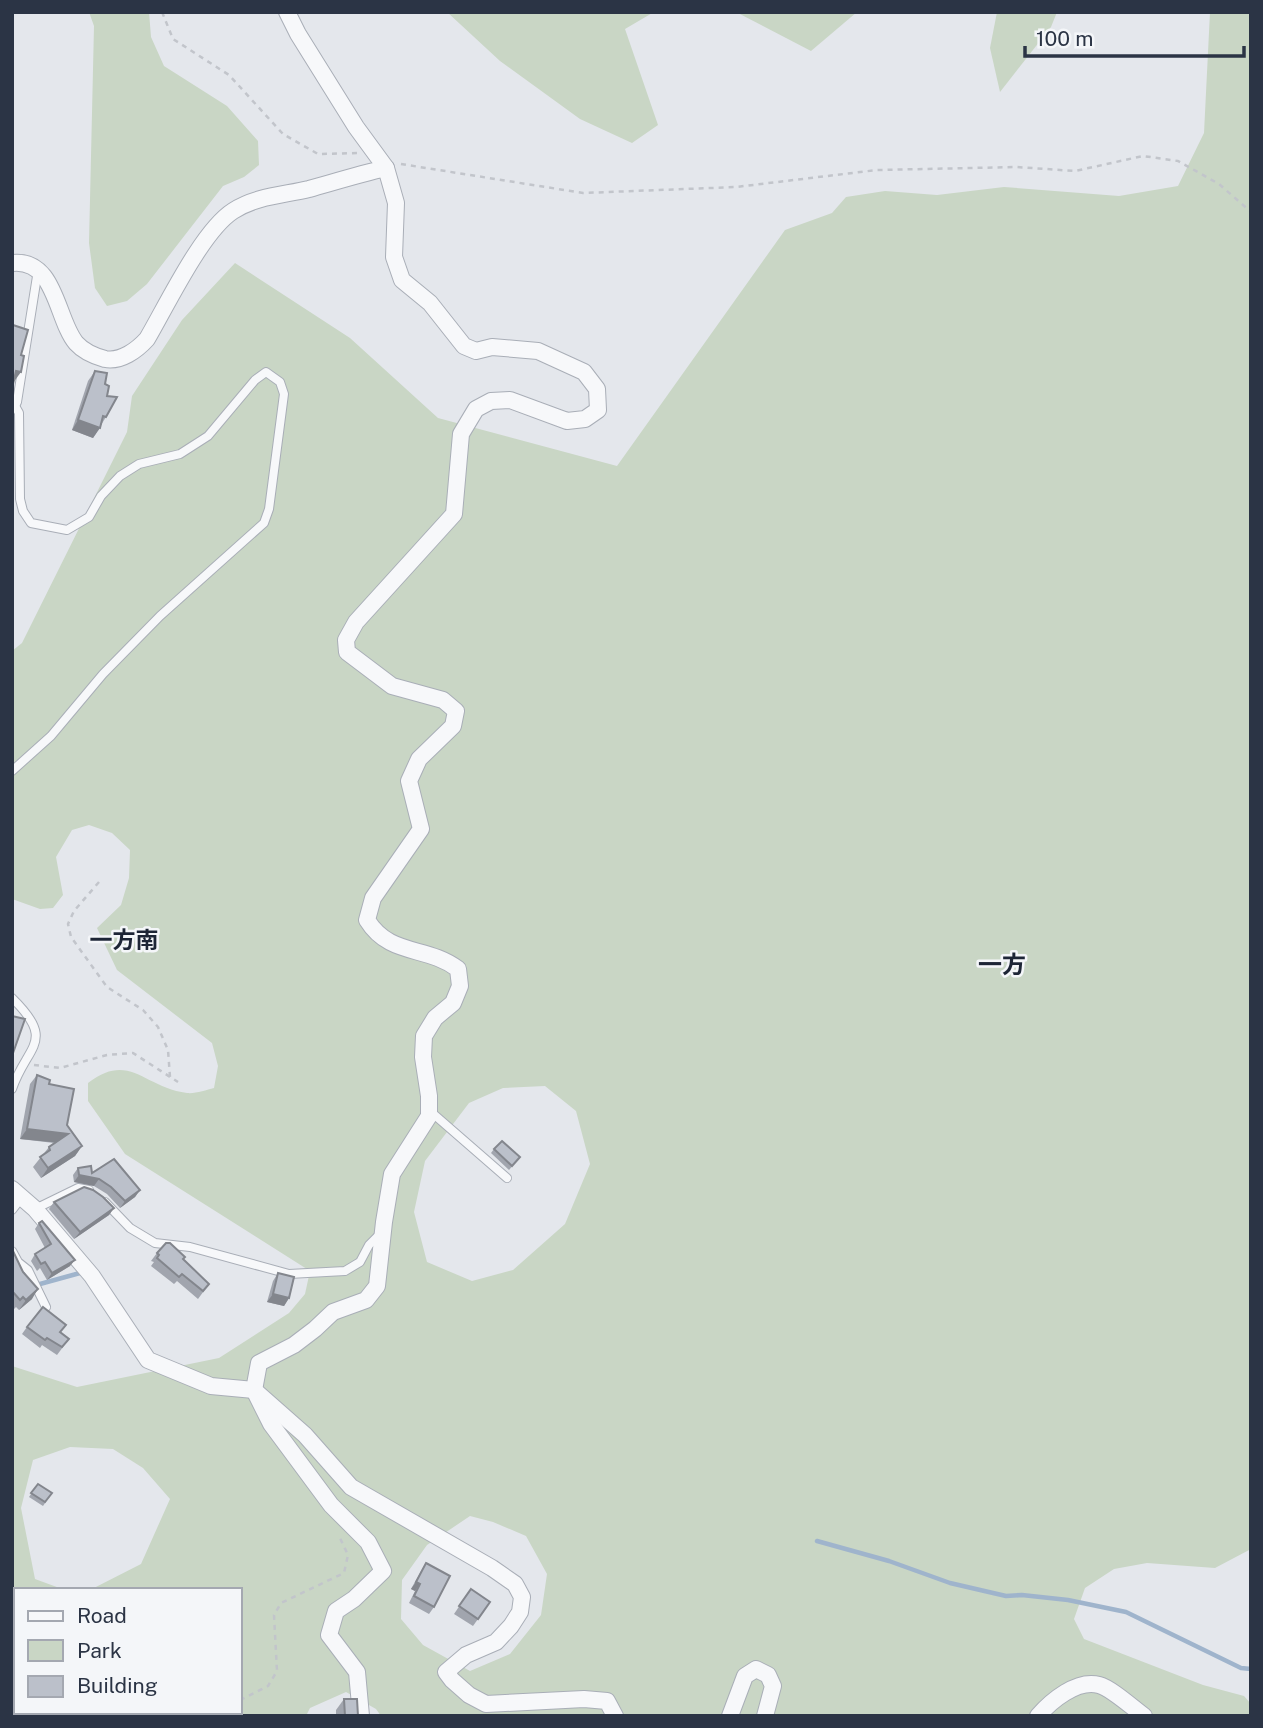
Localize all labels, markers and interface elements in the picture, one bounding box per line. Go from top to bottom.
scale bar [1025,14,1244,58]
text: 100 m [1036,26,1093,51]
district label: 一方南 [90,926,159,953]
district label: 一方 [978,950,1026,978]
legend [14,1588,242,1714]
text: Road [77,1603,127,1628]
text: Park [77,1638,122,1663]
text: Building [77,1673,158,1698]

